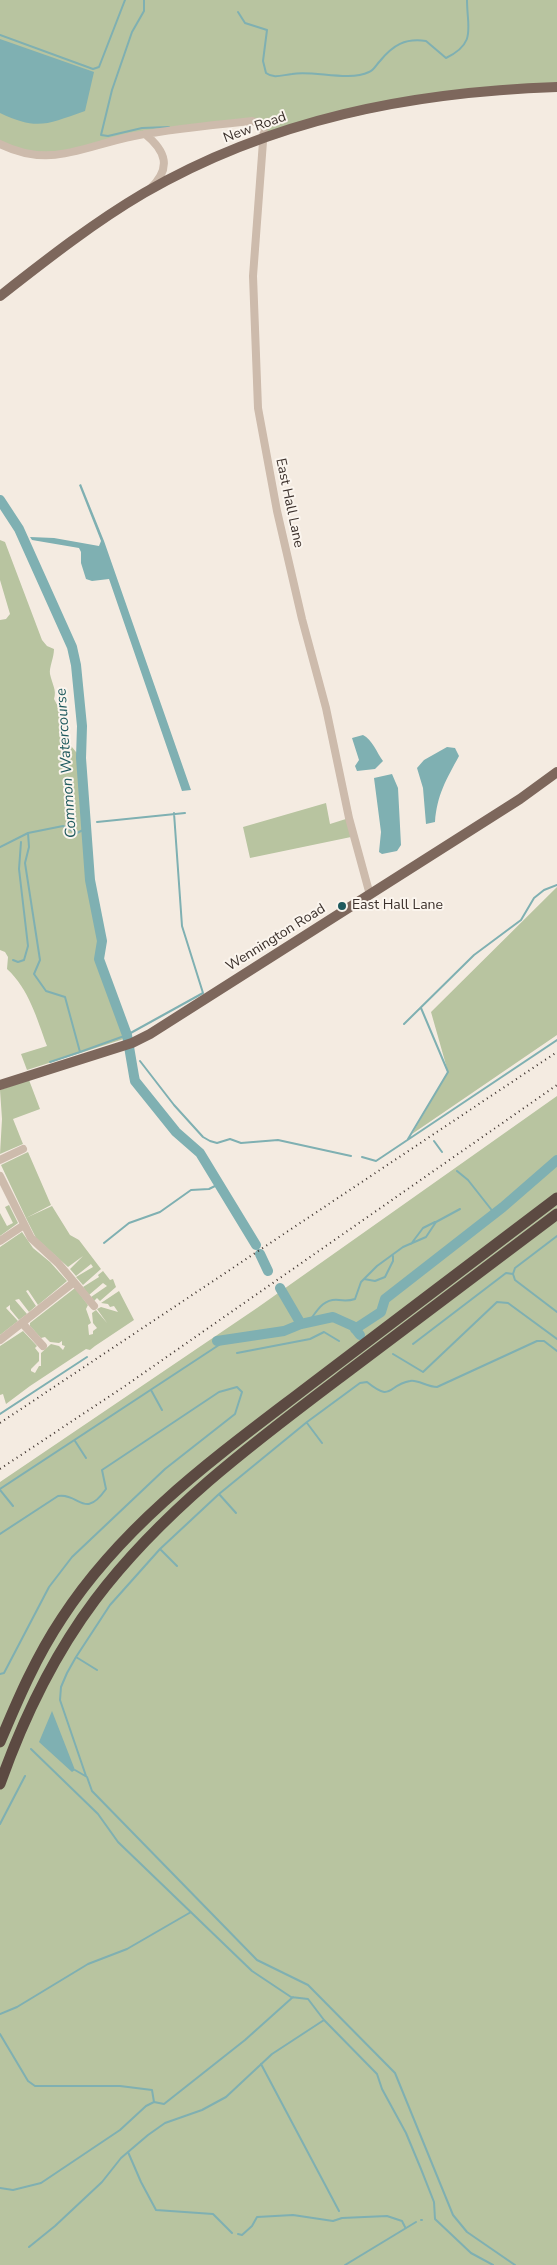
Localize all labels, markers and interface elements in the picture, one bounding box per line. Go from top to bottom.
street label: New Road [221,109,289,147]
street label: East Hall Lane [271,457,307,549]
water label: Common Watercourse [53,687,81,839]
place label: East Hall Lane [352,898,443,914]
marker: East Hall Lane [336,900,348,912]
street label: Wennington Road [223,901,329,975]

